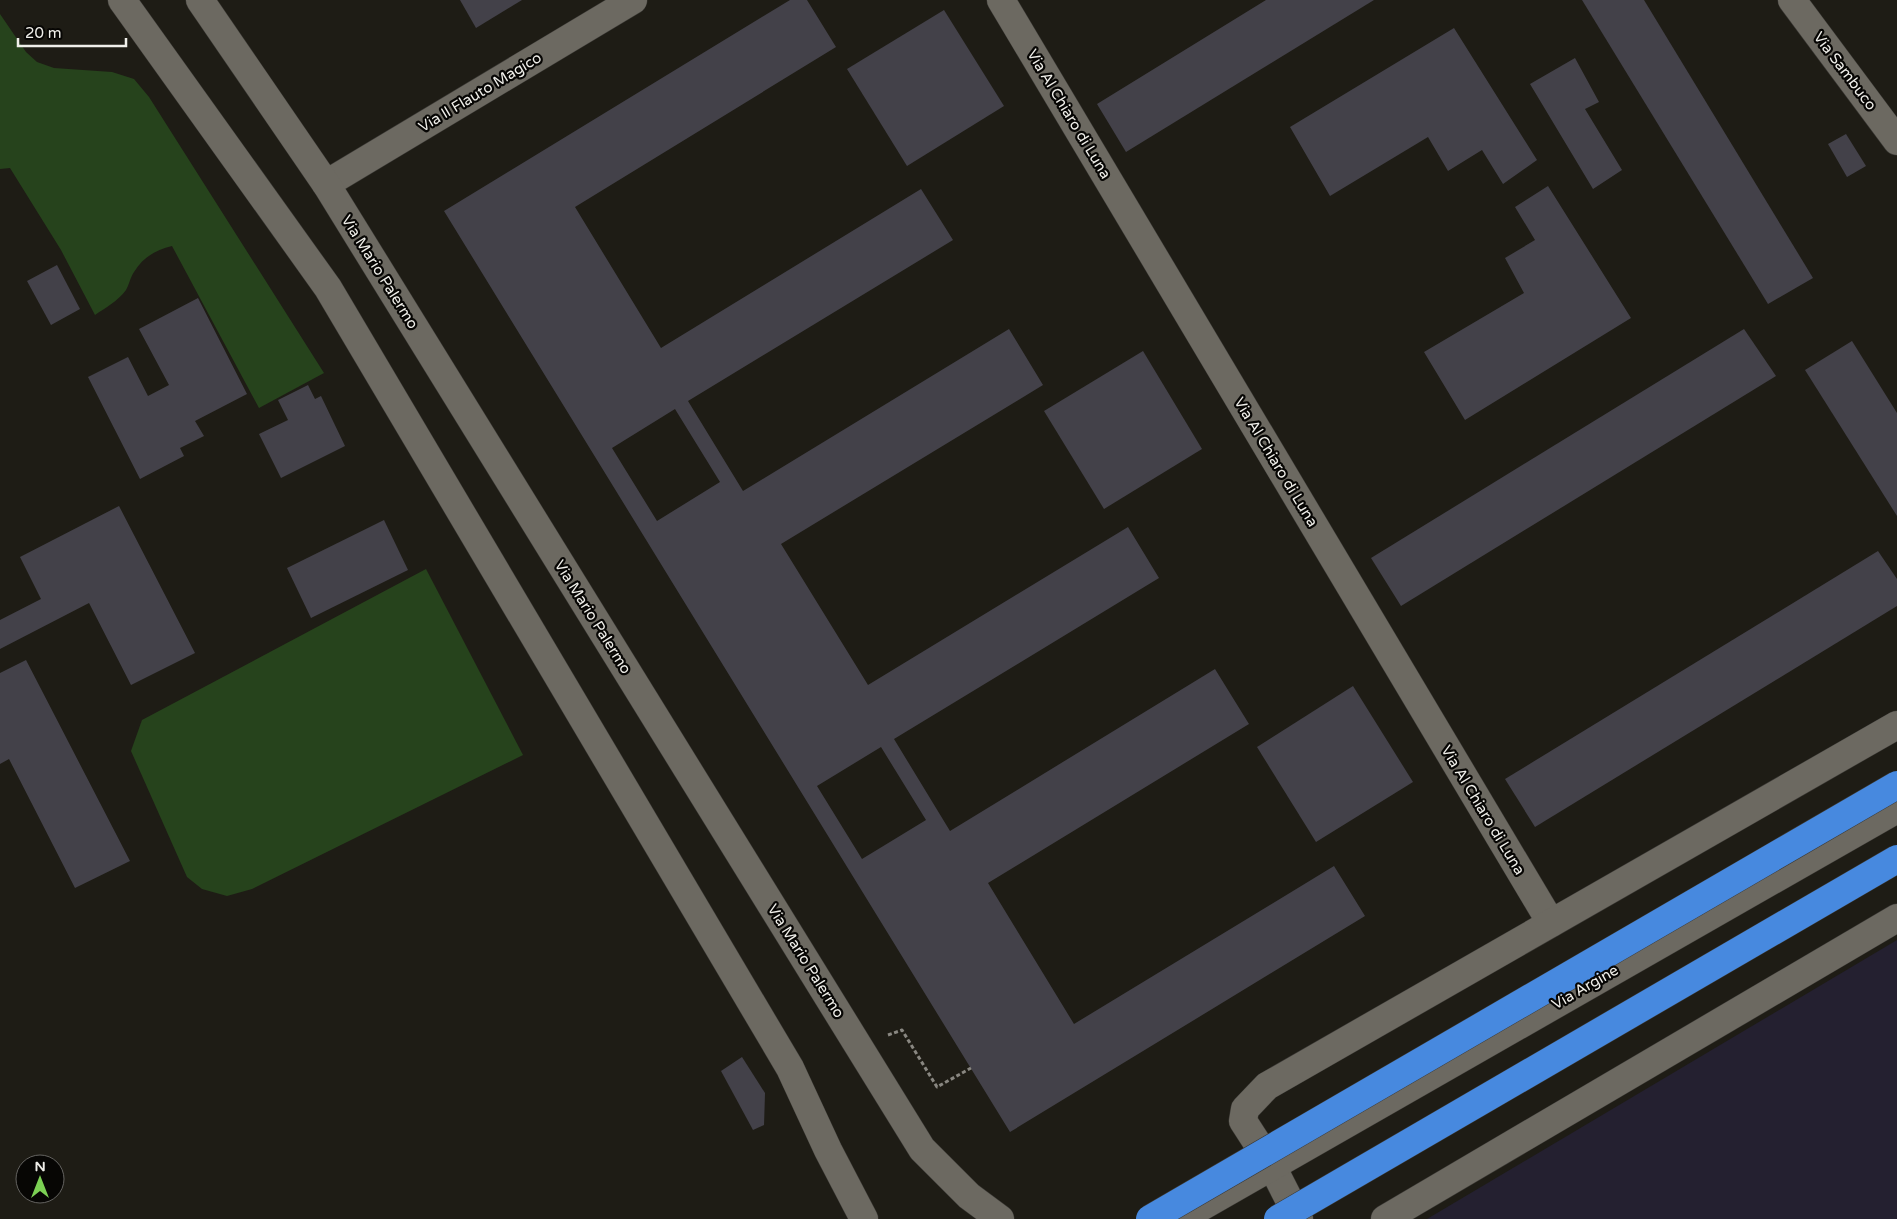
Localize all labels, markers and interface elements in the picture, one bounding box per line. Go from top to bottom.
scale bar [18,15,125,47]
text: 20 m [25,24,62,42]
street label: Via Sambuco [1810,28,1880,114]
street label: Via Al Chiaro di Luna [1023,46,1115,182]
street label: Via Il Flauto Magico [415,48,545,136]
street label: Via Mario Palermo [338,212,422,332]
street label: Via Al Chiaro di Luna [1230,394,1322,530]
street label: Via Mario Palermo [551,557,635,677]
street label: Via Al Chiaro di Luna [1437,742,1529,878]
street label: Via Mario Palermo [764,901,848,1021]
street label: Via Argine [1549,961,1621,1013]
north arrow [15,1154,65,1204]
text: N [34,1158,46,1175]

